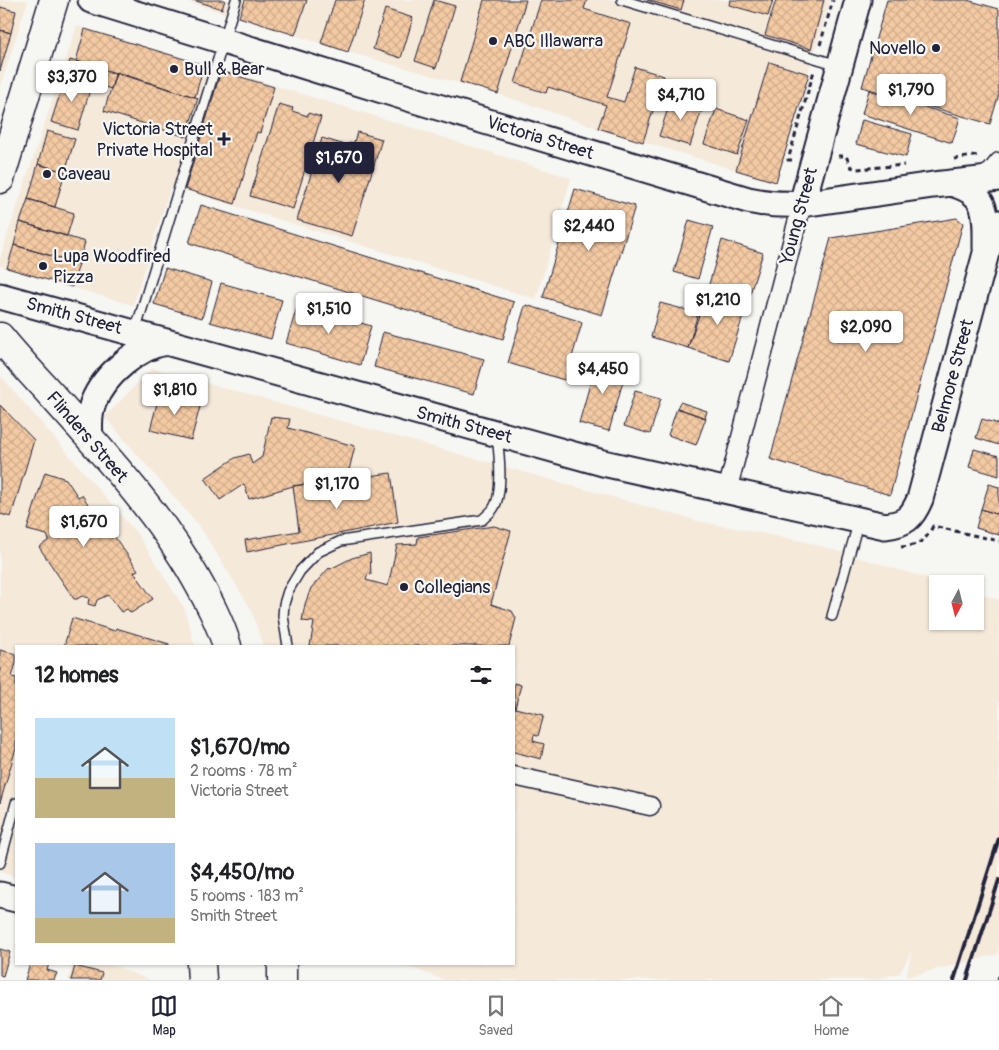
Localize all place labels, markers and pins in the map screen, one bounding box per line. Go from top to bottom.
place label: ABC Illawarra [503,30,603,53]
marker: ABC Illawarra [487,35,499,47]
place label: Novello [869,37,926,60]
marker: Novello [930,42,942,54]
place label: Bull & Bear [184,58,265,81]
pin: $3,370 [31,61,113,103]
marker: Bull & Bear [168,63,180,75]
pin: $1,790 [870,74,952,116]
pin: $4,710 [640,78,722,121]
place label: Victoria Street Private Hospital [97,118,214,162]
marker: Victoria Street Private Hospital [217,132,231,146]
pin: $1,670 [298,142,380,184]
place label: Caveau [57,163,111,186]
marker: Caveau [41,168,53,180]
pin: $2,440 [548,210,630,252]
place label: Lupa Woodfired Pizza [53,245,171,289]
marker: Lupa Woodfired Pizza [37,260,49,272]
pin: $1,210 [677,284,759,326]
pin: $1,510 [288,292,370,335]
pin: $2,090 [825,310,907,353]
pin: $4,450 [562,352,644,395]
pin: $1,810 [134,374,216,416]
pin: $1,170 [296,468,378,510]
pin: $1,670 [43,506,125,548]
place label: Collegians [414,576,490,599]
marker: Collegians [398,581,410,593]

